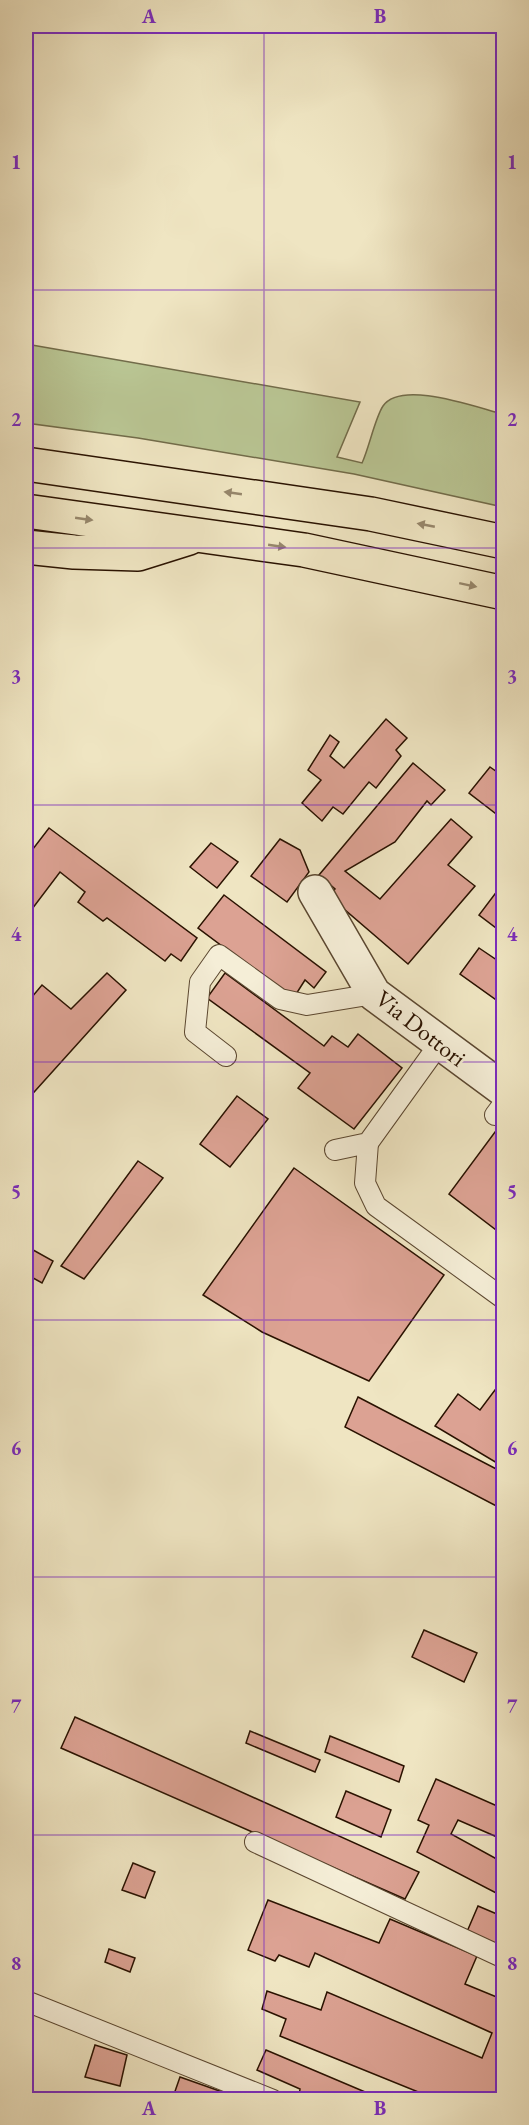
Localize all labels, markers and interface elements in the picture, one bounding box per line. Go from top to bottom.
text: A [141,3,157,29]
text: B [374,3,386,29]
text: 1 [11,149,21,175]
text: 1 [507,149,517,175]
text: 2 [11,406,22,432]
text: 2 [507,406,518,432]
one-way arrow [224,489,243,498]
one-way arrow [74,514,93,523]
one-way arrow [416,520,435,529]
one-way arrow [267,541,286,550]
one-way arrow [458,581,477,590]
text: 3 [11,663,21,689]
text: 3 [507,663,517,689]
text: 4 [11,921,22,947]
text: 4 [507,921,518,947]
street label: Via Dottori [369,983,473,1073]
text: 5 [11,1178,21,1204]
text: 5 [507,1178,517,1204]
text: 6 [11,1435,22,1461]
text: 6 [507,1435,518,1461]
text: 7 [11,1693,22,1719]
text: 7 [507,1693,518,1719]
text: 8 [11,1950,21,1976]
text: 8 [507,1950,517,1976]
text: A [141,2095,157,2121]
text: B [374,2095,386,2121]

